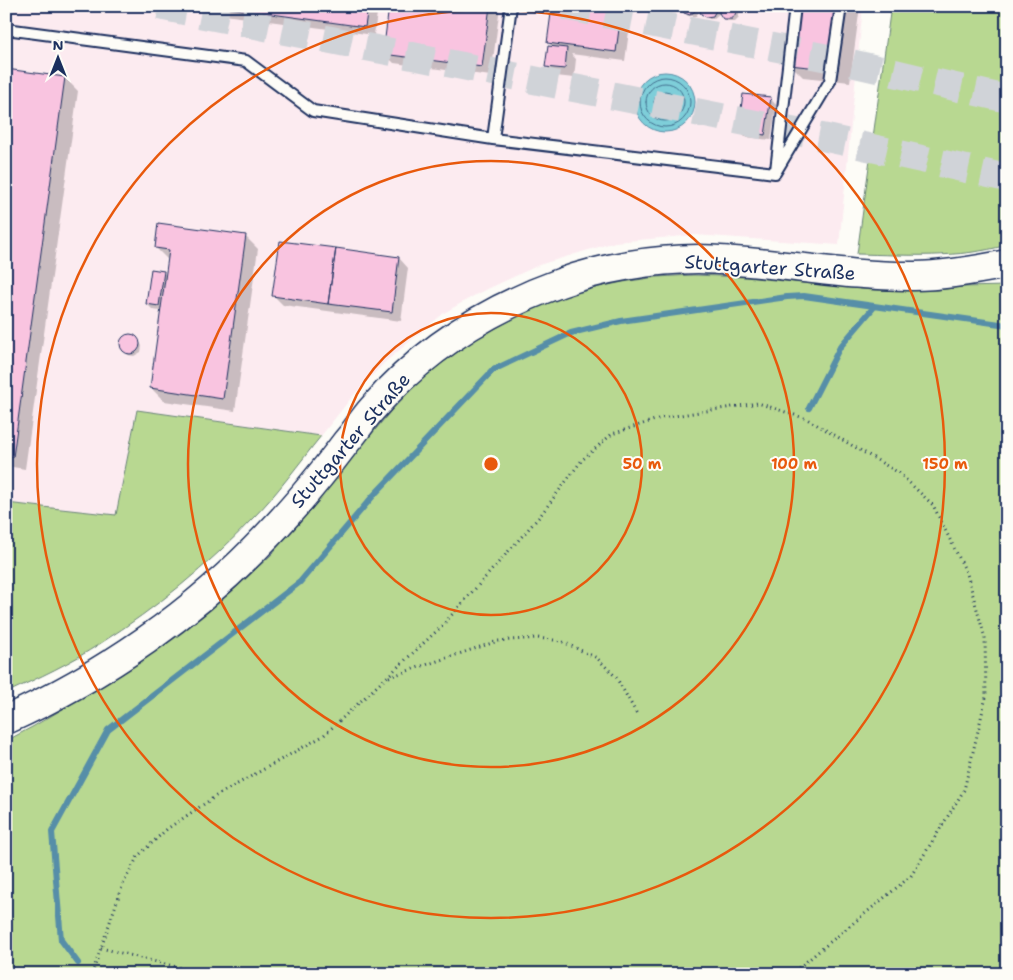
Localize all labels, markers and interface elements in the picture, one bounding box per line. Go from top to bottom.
north arrow [32,32,82,82]
text: N [52,36,64,54]
street label: Stuttgarter Straße [684,249,856,286]
street label: Stuttgarter Straße [285,368,416,513]
text: 50 m [623,454,662,474]
text: 100 m [771,454,817,474]
text: 150 m [922,454,968,474]
centre of rings [482,455,500,473]

